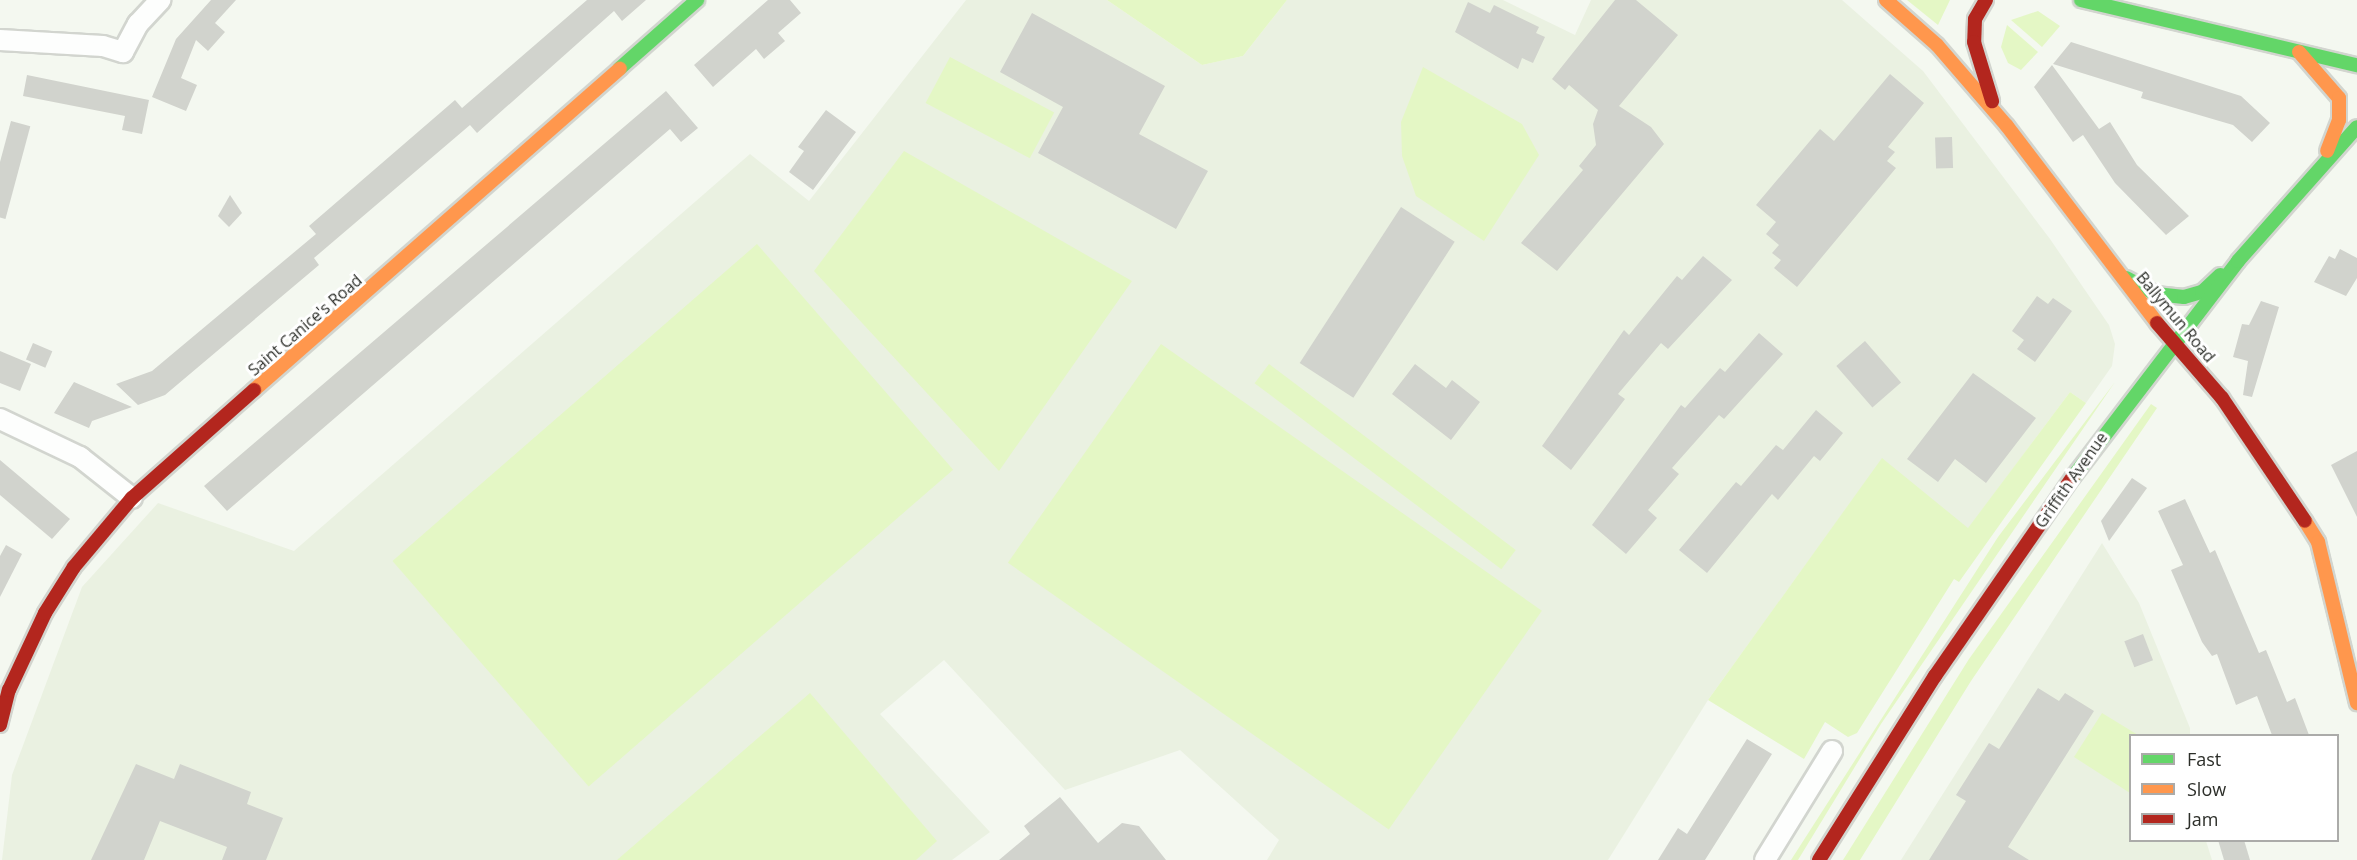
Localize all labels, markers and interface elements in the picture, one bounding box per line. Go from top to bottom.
street label: Ballymun Road [2133,268,2219,366]
street label: Saint Canice's Road [244,270,366,380]
street label: Griffith Avenue [2031,428,2111,532]
legend [2129,734,2339,842]
text: Fast [2187,747,2221,771]
text: Slow [2187,777,2226,801]
text: Jam [2187,807,2219,831]

